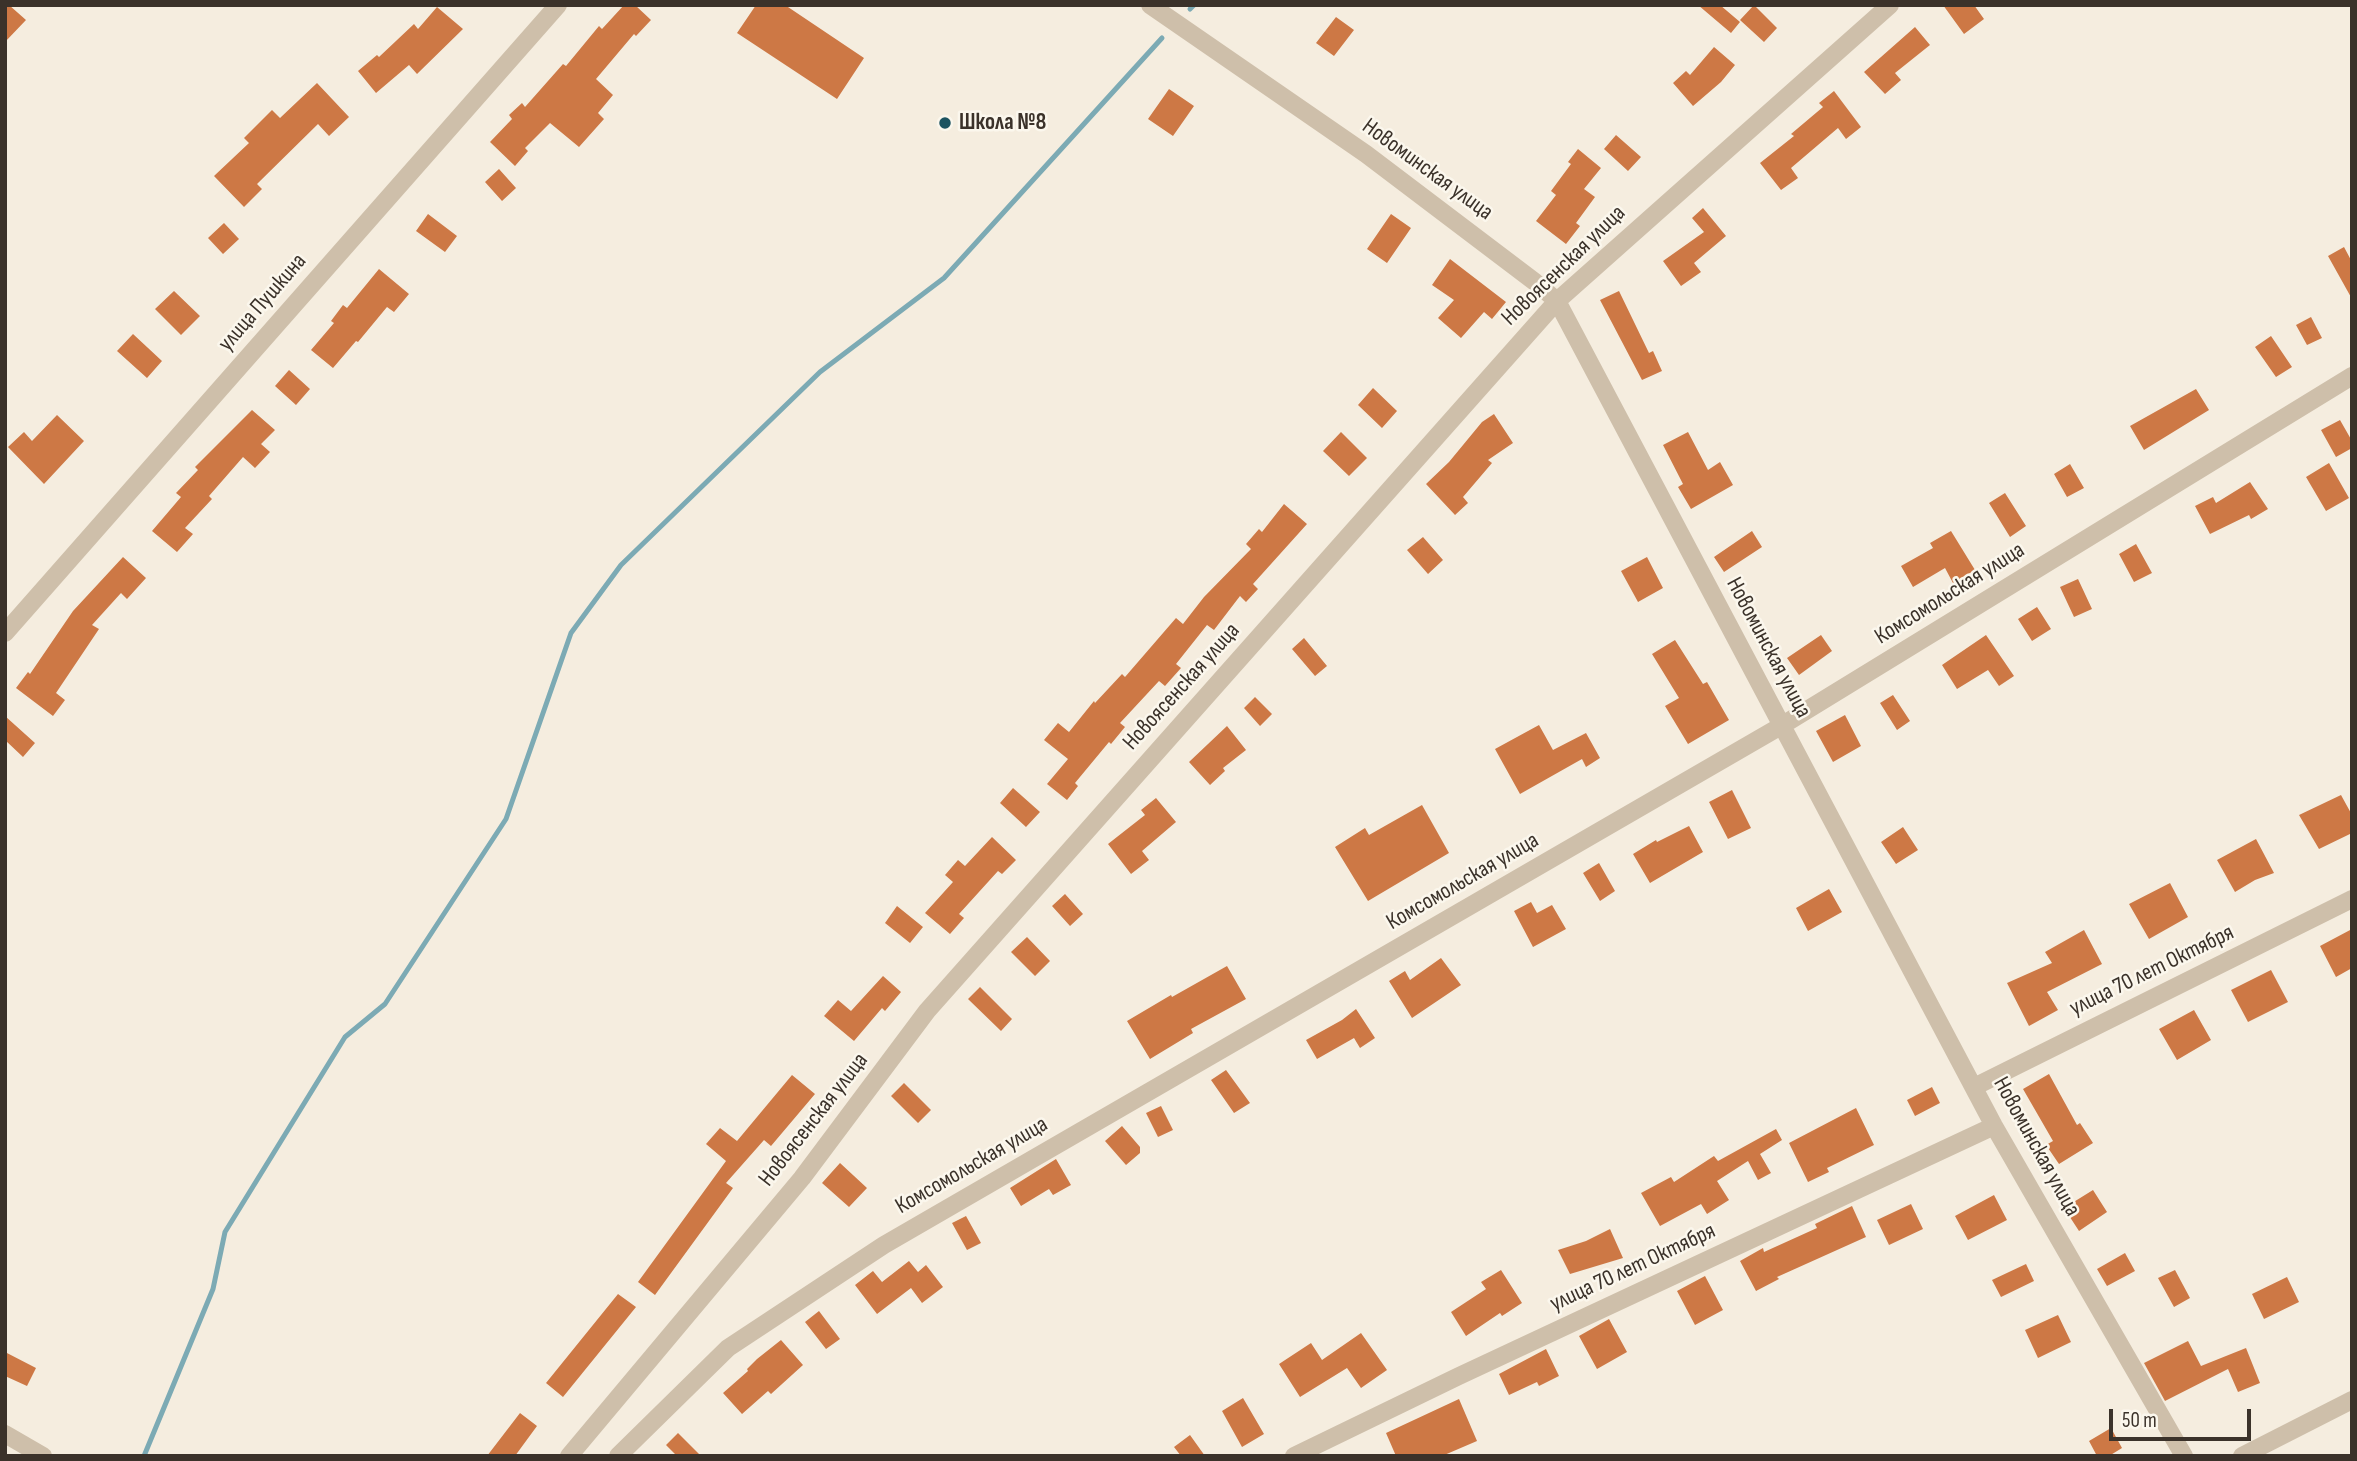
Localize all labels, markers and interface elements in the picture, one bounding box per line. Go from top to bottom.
place label: Школа №8 [959,109,1046,137]
street label: Новоминская улица [1356,113,1498,227]
marker: Школа №8 [937,115,953,131]
street label: Новоясенская улица [1496,200,1632,332]
street label: улица Пушкина [213,249,313,357]
street label: Комсомольская улица [1870,537,2030,651]
street label: Новоминская улица [1719,573,1817,723]
street label: Новоясенская улица [1118,618,1246,756]
street label: Комсомольская улица [1382,827,1544,937]
street label: улица 70 лет Октября [2065,919,2239,1023]
street label: Новоясенская улица [753,1048,875,1192]
street label: Новоминская улица [1986,1073,2086,1221]
street label: Комсомольская улица [891,1111,1053,1221]
street label: улица 70 лет Октября [1546,1218,1720,1318]
scale bar [2112,1394,2254,1438]
text: 50 m [2122,1408,2157,1433]

